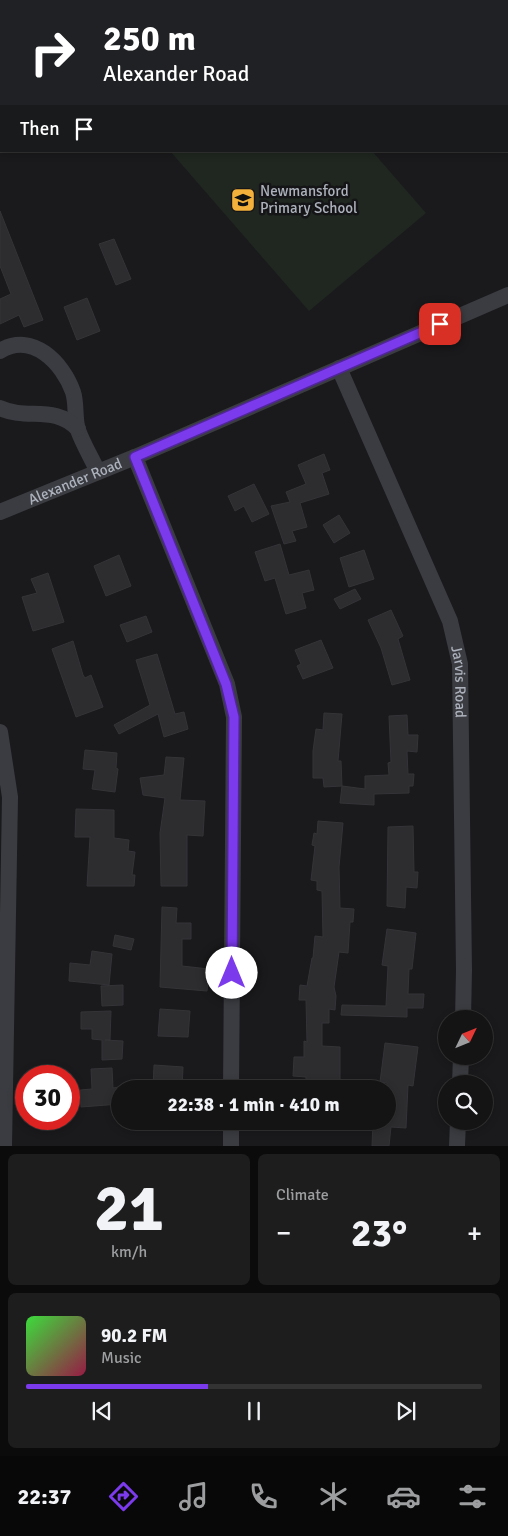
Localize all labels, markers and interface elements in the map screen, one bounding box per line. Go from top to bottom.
text: 250 m [103,17,196,60]
icon: right [20,20,85,85]
text: Alexander Road [103,60,249,87]
icon: arrive [70,115,98,143]
text: Then [20,117,60,141]
place label: Newmansford Primary School [260,182,357,217]
school or university icon: Newmansford Primary School [230,187,256,213]
pin [419,303,461,345]
icon: arrive [426,310,454,338]
street label: Alexander Road [25,454,125,509]
street label: Jarvis Road [447,644,470,718]
position arrow [205,946,257,998]
north arrow [438,1010,492,1065]
map controls [438,1010,493,1130]
speed limit sign: 30 [15,1065,80,1130]
button: search [438,1075,493,1130]
text: 22:38 · 1 min · 410 m [167,1093,340,1117]
text: 21 [94,1169,164,1249]
text: Climate [276,1185,329,1205]
text: 23° [351,1210,407,1257]
text: − [276,1216,291,1250]
text: + [467,1216,482,1250]
text: km/h [111,1242,147,1262]
text: 90.2 FM [101,1324,167,1348]
text: Music [101,1348,142,1368]
icon: previous [88,1397,116,1425]
icon: pause [240,1397,268,1425]
icon: next [392,1397,420,1425]
icon: directions [106,1479,141,1514]
icon: music [176,1479,211,1514]
icon: phone [246,1479,281,1514]
icon: climate [316,1479,351,1514]
icon: car [386,1479,421,1514]
icon: filters [455,1479,490,1514]
text: 22:37 [17,1483,71,1510]

